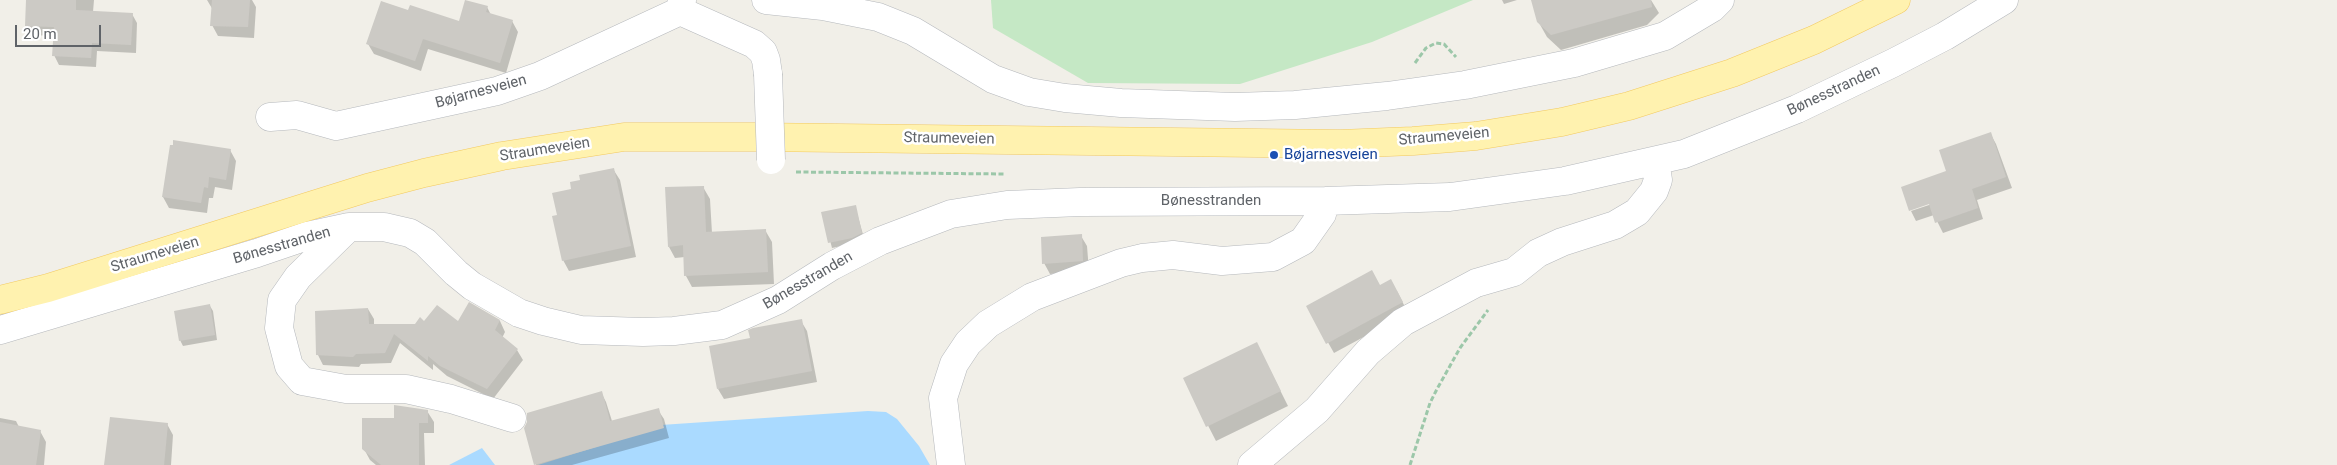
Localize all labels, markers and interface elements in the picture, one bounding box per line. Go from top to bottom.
scale bar [18,15,104,47]
text: 20 m [23,25,57,43]
street label: Bønesstranden [1785,62,1883,120]
street label: Bøjarnesveien [433,71,529,113]
street label: Straumeveien [1398,124,1490,150]
street label: Straumeveien [903,129,995,149]
street label: Straumeveien [499,134,591,166]
place label: Bøjarnesveien [1284,146,1378,164]
marker: Bøjarnesveien [1268,149,1280,161]
street label: Bønesstranden [1161,192,1261,210]
street label: Bønesstranden [231,224,333,268]
street label: Straumeveien [109,233,201,277]
street label: Bønesstranden [760,248,856,314]

